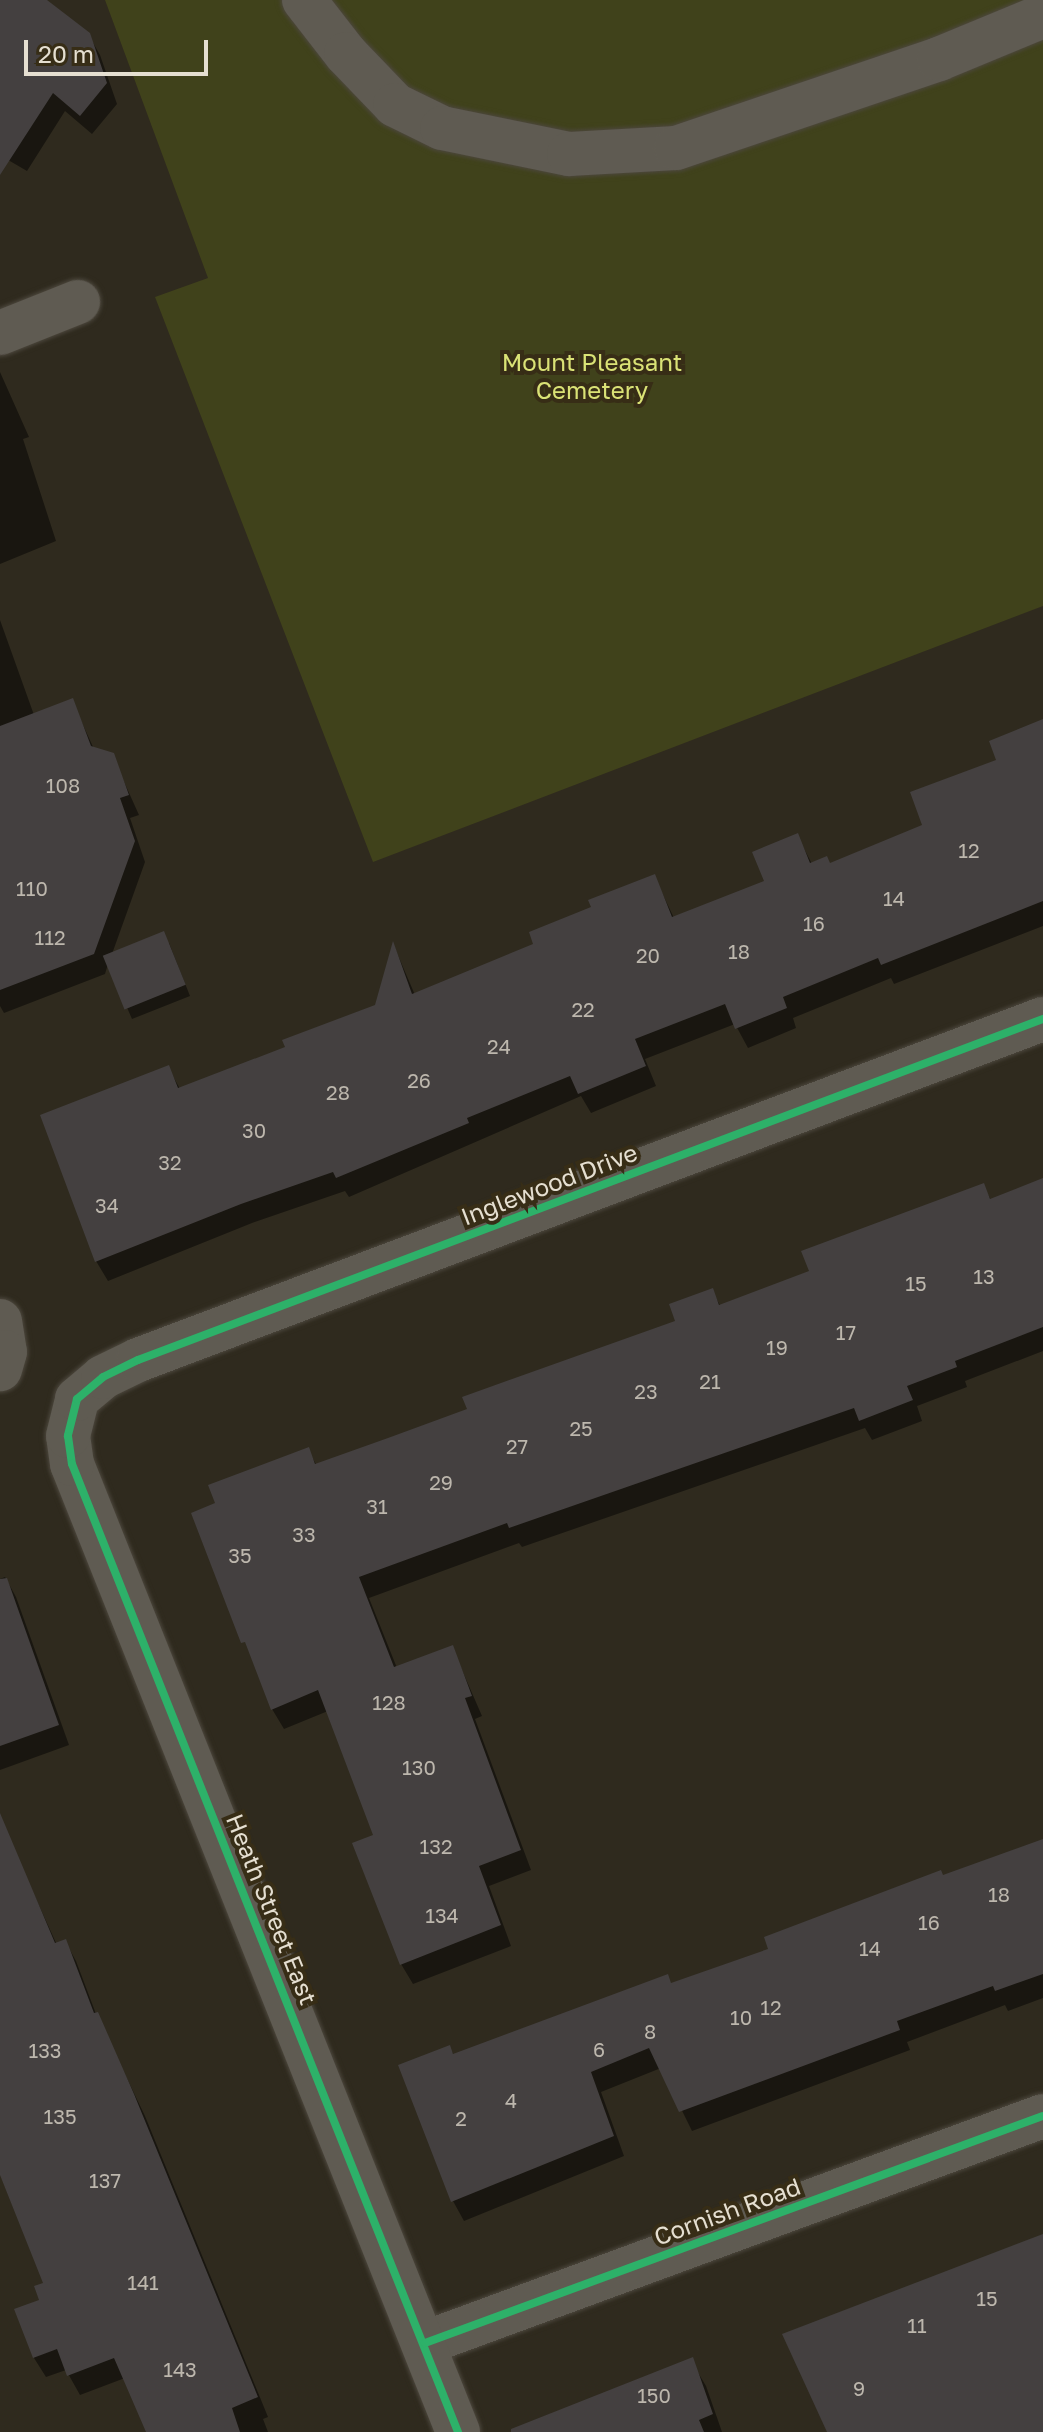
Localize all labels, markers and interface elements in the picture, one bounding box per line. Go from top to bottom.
scale bar [28,24,212,74]
text: 20 m [38,39,94,68]
park label: Mount Pleasant Cemetery [502,348,682,404]
house number: 108 [46,773,80,797]
house number: 12 [958,838,980,862]
house number: 110 [16,876,48,900]
house number: 14 [883,886,905,910]
house number: 16 [803,911,825,935]
house number: 112 [35,925,65,949]
house number: 18 [728,939,750,963]
house number: 20 [636,943,660,967]
house number: 22 [571,997,595,1021]
house number: 24 [487,1034,511,1058]
house number: 26 [407,1068,431,1092]
house number: 28 [326,1080,350,1104]
house number: 30 [242,1118,266,1142]
street label: Inglewood Drive [457,1137,641,1231]
house number: 32 [158,1150,182,1174]
house number: 34 [95,1193,119,1217]
house number: 13 [973,1264,995,1288]
house number: 15 [905,1271,927,1295]
house number: 17 [836,1320,856,1344]
house number: 19 [766,1335,788,1359]
house number: 21 [699,1369,721,1393]
house number: 23 [634,1379,658,1403]
house number: 25 [569,1416,593,1440]
house number: 27 [506,1434,528,1458]
house number: 29 [429,1470,453,1494]
house number: 31 [366,1494,388,1518]
house number: 33 [292,1522,316,1546]
house number: 35 [228,1543,252,1567]
house number: 128 [372,1690,406,1714]
house number: 130 [402,1755,436,1779]
street label: Heath Street East [221,1809,323,2009]
house number: 132 [420,1834,452,1858]
house number: 18 [988,1882,1010,1906]
house number: 134 [425,1903,459,1927]
house number: 16 [918,1910,940,1934]
house number: 14 [859,1936,881,1960]
house number: 12 [760,1995,782,2019]
house number: 10 [730,2005,752,2029]
house number: 8 [644,2019,656,2043]
house number: 6 [593,2037,605,2061]
house number: 133 [28,2038,62,2062]
house number: 4 [505,2088,517,2112]
house number: 135 [44,2104,76,2128]
house number: 2 [455,2106,467,2130]
house number: 137 [89,2168,121,2192]
street label: Cornish Road [650,2171,804,2251]
house number: 141 [127,2270,159,2294]
house number: 15 [976,2286,998,2310]
house number: 11 [907,2313,927,2337]
house number: 143 [163,2357,197,2381]
house number: 9 [853,2376,865,2400]
house number: 150 [637,2383,671,2407]

